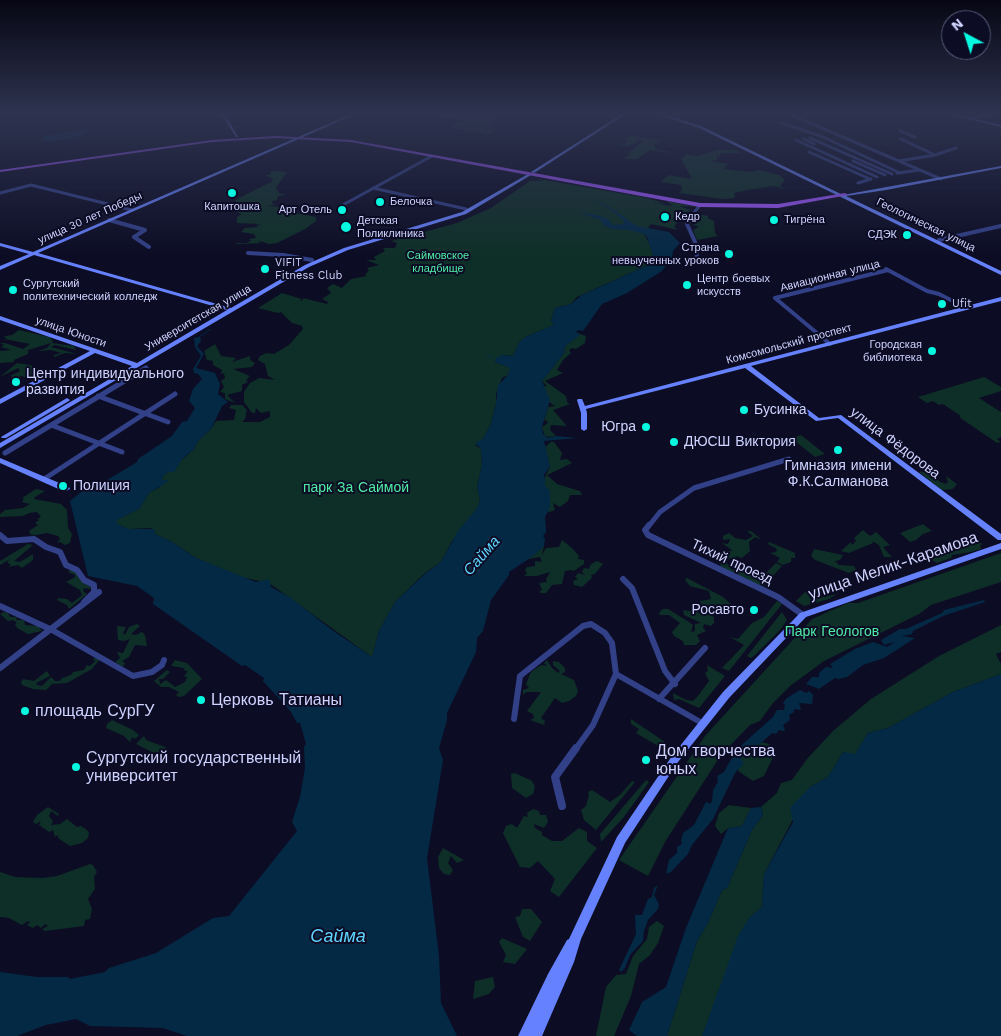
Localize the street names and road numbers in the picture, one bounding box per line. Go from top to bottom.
street label: улица 30 лет Победы [36,189,144,247]
street label: Геологическая улица [874,195,978,255]
street label: Авиационная улица [779,257,881,295]
street label: Университетская улица [143,282,253,354]
street label: улица Юности [34,314,108,350]
street label: Комсомольский проспект [725,321,853,367]
street label: улица Фёдорова [847,404,943,482]
street label: улица Мелик-Карамова [806,528,980,604]
street label: Тихий проезд [689,536,775,588]

